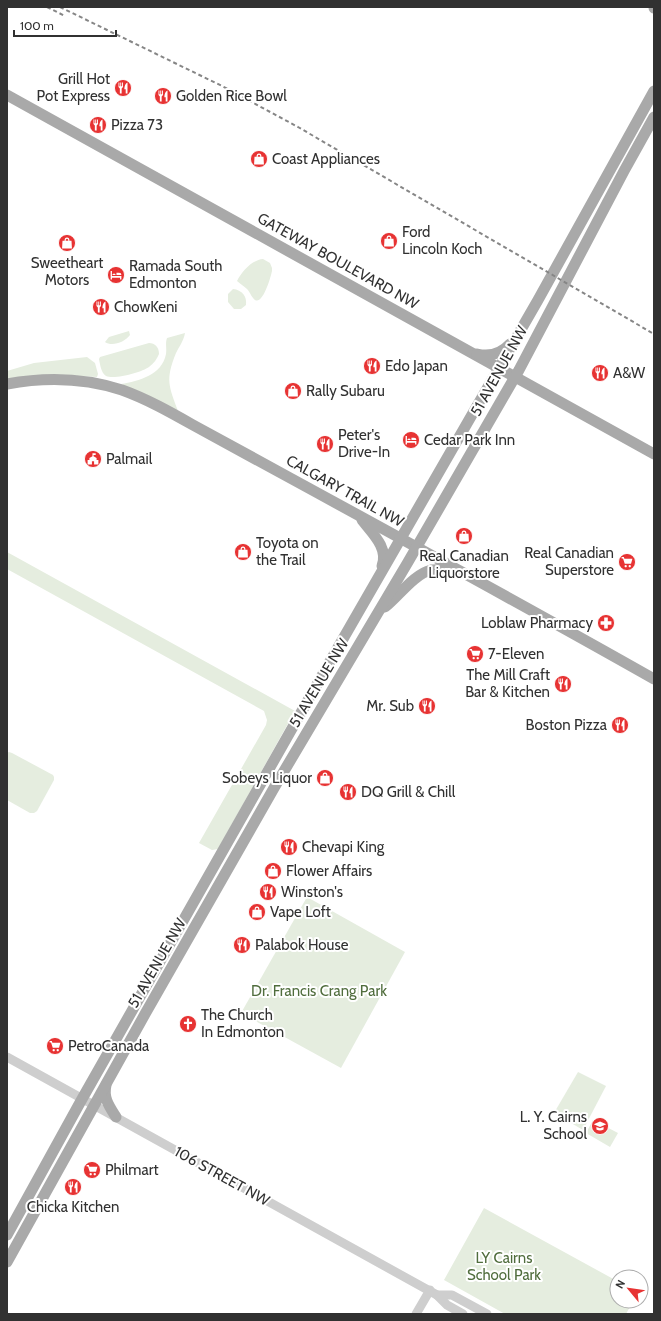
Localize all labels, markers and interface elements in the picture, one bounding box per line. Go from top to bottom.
scale bar [14,12,116,38]
text: 100 m [20,18,54,33]
place label: Grill Hot Pot Express [37,70,110,105]
restaurant icon: Grill Hot Pot Express [113,78,133,98]
restaurant icon: Golden Rice Bowl [153,86,173,106]
place label: Golden Rice Bowl [176,87,287,105]
restaurant icon: Pizza 73 [88,115,108,135]
place label: Pizza 73 [111,116,163,134]
shop icon: Coast Appliances [249,149,269,169]
place label: Coast Appliances [272,150,380,168]
street label: GATEWAY BOULEVARD NW [254,209,422,313]
place label: Ford Lincoln Koch [402,223,483,258]
shop icon: Ford Lincoln Koch [379,231,399,251]
shop icon: Sweetheart Motors [57,233,77,253]
place label: Sweetheart Motors [31,254,103,289]
place label: Ramada South Edmonton [129,257,222,292]
hotel icon: Ramada South Edmonton [106,265,126,285]
restaurant icon: ChowKeni [91,297,111,317]
place label: ChowKeni [114,298,177,316]
street label: 51 AVENUE NW [467,322,532,419]
restaurant icon: Edo Japan [362,356,382,376]
place label: Edo Japan [385,357,448,375]
restaurant icon: A&W [590,363,610,383]
place label: A&W [613,364,646,382]
shop icon: Rally Subaru [283,381,303,401]
place label: Rally Subaru [306,382,385,400]
place label: Peter's Drive-In [338,426,390,461]
hotel icon: Cedar Park Inn [401,430,421,450]
place label: Cedar Park Inn [424,431,515,449]
restaurant icon: Peter's Drive-In [315,434,335,454]
public building icon: Palmail [83,449,103,469]
place label: Palmail [106,450,153,468]
street label: CALGARY TRAIL NW [283,451,408,531]
shop icon: Real Canadian Liquorstore [454,526,474,546]
place label: Toyota on the Trail [256,534,319,569]
shop icon: Toyota on the Trail [233,542,253,562]
place label: Real Canadian Superstore [524,544,614,579]
place label: Real Canadian Liquorstore [419,547,509,582]
supermarket icon: Real Canadian Superstore [617,552,637,572]
pharmacy icon: Loblaw Pharmacy [596,613,616,633]
place label: Loblaw Pharmacy [481,614,593,632]
street label: 51 AVENUE NW [285,635,353,731]
supermarket icon: 7-Eleven [465,644,485,664]
place label: 7-Eleven [488,645,544,663]
place label: The Mill Craft Bar & Kitchen [465,666,550,701]
restaurant icon: The Mill Craft Bar & Kitchen [553,674,573,694]
restaurant icon: Mr. Sub [417,696,437,716]
place label: Mr. Sub [366,697,414,715]
restaurant icon: Boston Pizza [610,715,630,735]
place label: Boston Pizza [526,716,608,734]
shop icon: Sobeys Liquor [315,768,335,788]
place label: Sobeys Liquor [222,769,312,787]
restaurant icon: DQ Grill & Chill [338,782,358,802]
place label: DQ Grill & Chill [361,783,456,801]
restaurant icon: Chevapi King [279,837,299,857]
place label: Chevapi King [302,838,385,856]
shop icon: Flower Affairs [263,861,283,881]
place label: Flower Affairs [286,862,372,880]
restaurant icon: Winston's [258,882,278,902]
place label: Winston's [281,883,343,901]
shop icon: Vape Loft [247,902,267,922]
place label: Vape Loft [270,903,331,921]
street label: 51 AVENUE NW [124,914,190,1011]
restaurant icon: Palabok House [232,935,252,955]
place label: Palabok House [255,936,349,954]
park label: Dr. Francis Crang Park [251,982,387,1000]
place label: The Church In Edmonton [201,1006,284,1041]
church icon: The Church In Edmonton [178,1014,198,1034]
supermarket icon: PetroCanada [45,1036,65,1056]
place label: PetroCanada [68,1037,150,1055]
place label: L. Y. Cairns School [520,1108,587,1143]
school or university icon: L. Y. Cairns School [590,1116,610,1136]
street label: 106 STREET NW [171,1142,273,1210]
supermarket icon: Philmart [82,1160,102,1180]
place label: Philmart [105,1161,159,1179]
restaurant icon: Chicka Kitchen [63,1177,83,1197]
place label: Chicka Kitchen [27,1198,119,1216]
park label: LY Cairns School Park [467,1249,541,1284]
north arrow [609,1269,649,1309]
text: N [612,1277,628,1291]

